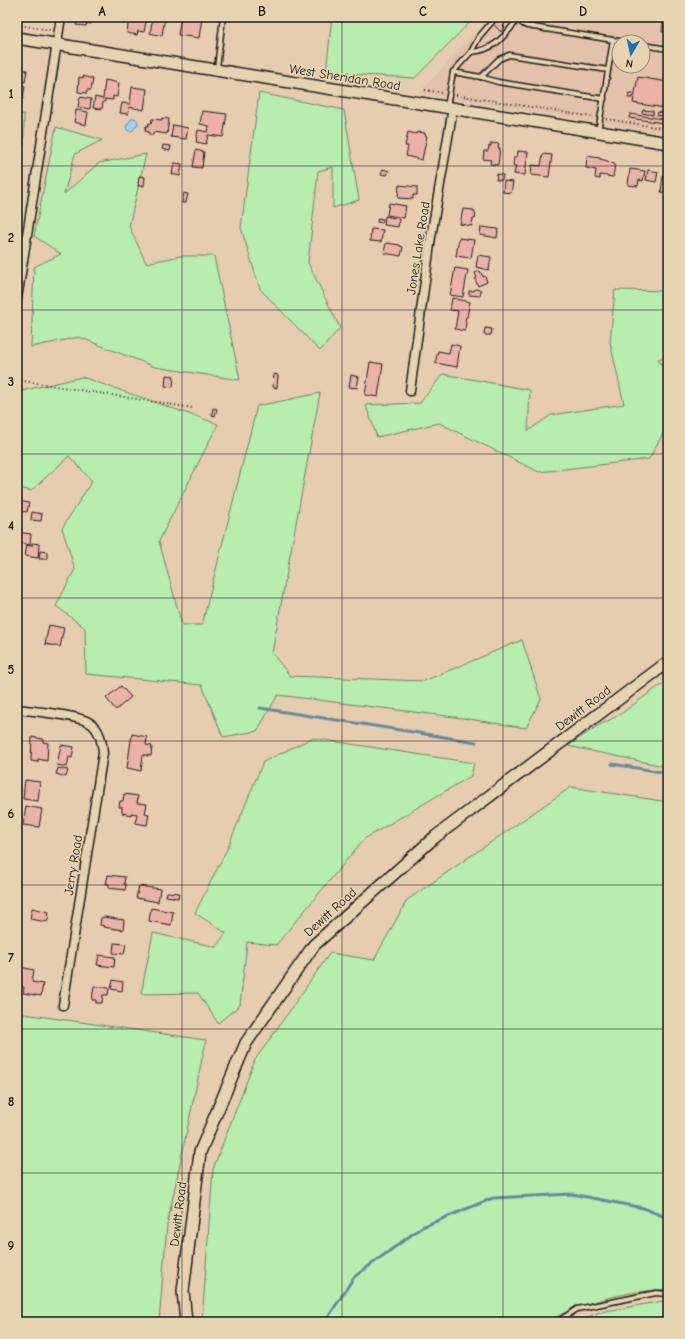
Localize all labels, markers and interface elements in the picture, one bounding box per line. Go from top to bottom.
text: A [98,4,106,19]
text: B [258,4,266,19]
text: C [419,4,427,19]
text: D [579,4,587,19]
north arrow [611,34,651,74]
text: N [625,56,634,70]
street label: West Sheridan Road [288,61,402,93]
text: 1 [8,86,14,101]
street label: Jones Lake Road [403,200,433,296]
text: 2 [8,230,14,245]
text: 3 [8,374,14,389]
text: 4 [8,518,14,533]
text: 5 [8,662,15,677]
street label: Dewitt Road [552,682,614,734]
text: 6 [8,806,15,821]
street label: Jerry Road [61,834,85,896]
street label: Dewitt Road [301,885,359,939]
text: 7 [8,950,14,965]
text: 8 [8,1094,14,1109]
street label: Dewitt Road [167,1181,189,1247]
text: 9 [8,1238,15,1253]

